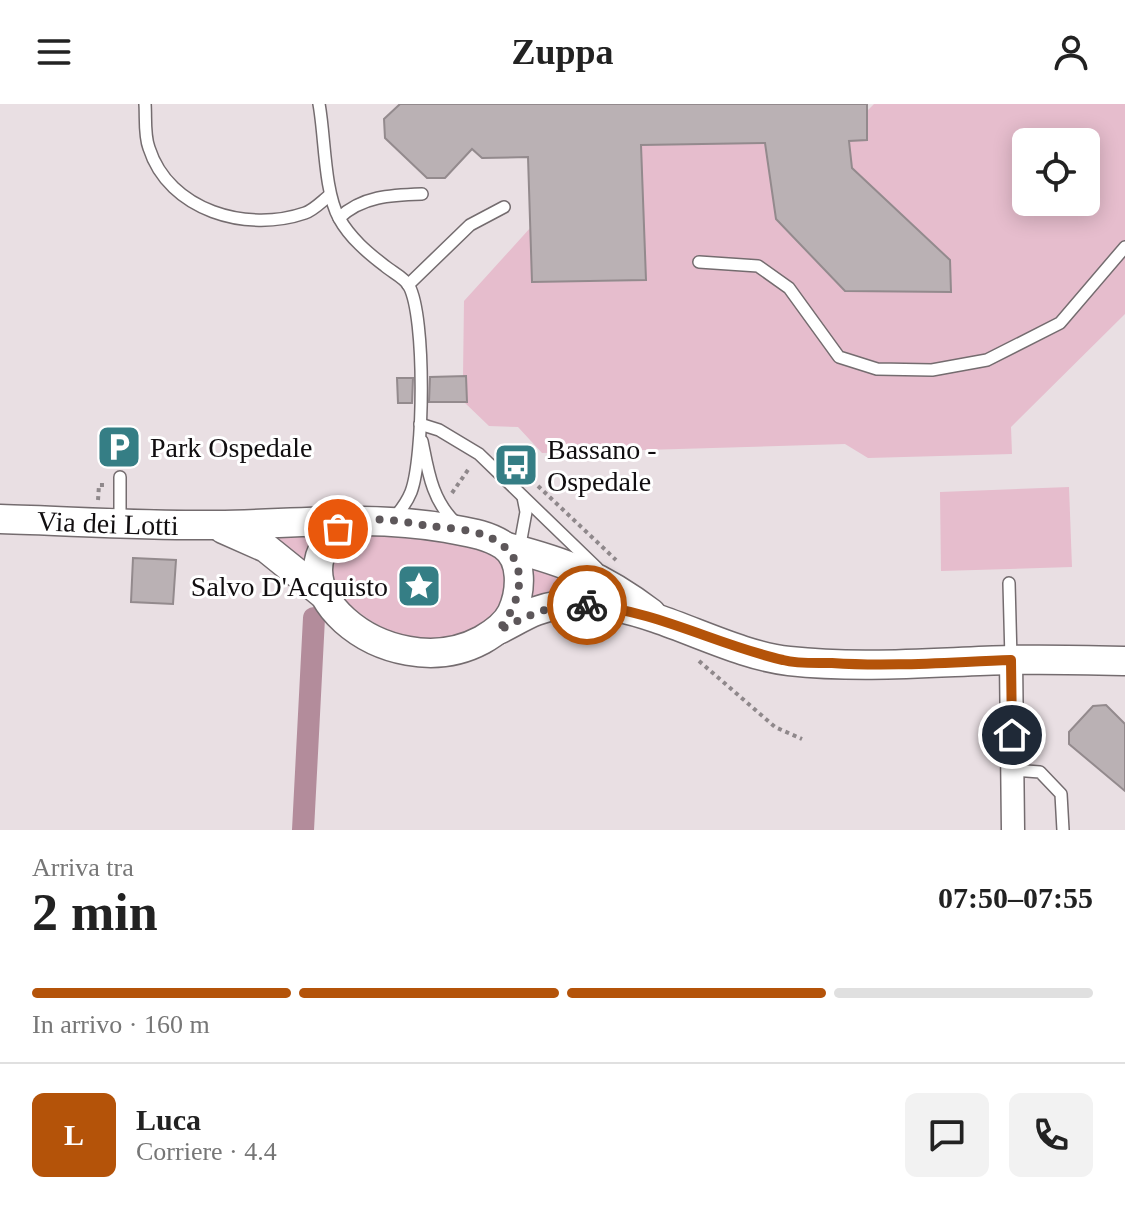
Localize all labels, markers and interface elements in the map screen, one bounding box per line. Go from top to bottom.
icon: menu [32,30,76,74]
icon: person [1049,30,1093,74]
text: Zuppa [511,32,614,72]
map controls [1012,128,1100,216]
button: locate [1012,128,1100,216]
parking icon: Park Ospedale [95,423,143,471]
place label: Park Ospedale [150,432,313,463]
place label: Bassano - Ospedale [547,434,657,497]
bus stop icon: Bassano - Ospedale [492,441,540,489]
pin [304,495,372,563]
street label: Via dei Lotti [37,505,179,541]
icon: bag [316,507,360,551]
place icon: Salvo D'Acquisto [395,562,443,610]
courier [547,565,627,645]
place label: Salvo D'Acquisto [191,571,388,602]
icon: bike [565,583,609,627]
pin [978,701,1046,769]
icon: home [990,713,1034,757]
text: Arriva tra [32,853,134,882]
text: 07:50–07:55 [938,881,1093,914]
text: 2 min [32,884,158,941]
text: In arrivo · 160 m [32,1010,210,1039]
button: chat [905,1093,989,1177]
button: phone [1009,1093,1093,1177]
text: Luca [136,1103,201,1136]
text: L [64,1118,84,1151]
text: Corriere · 4.4 [136,1137,277,1166]

